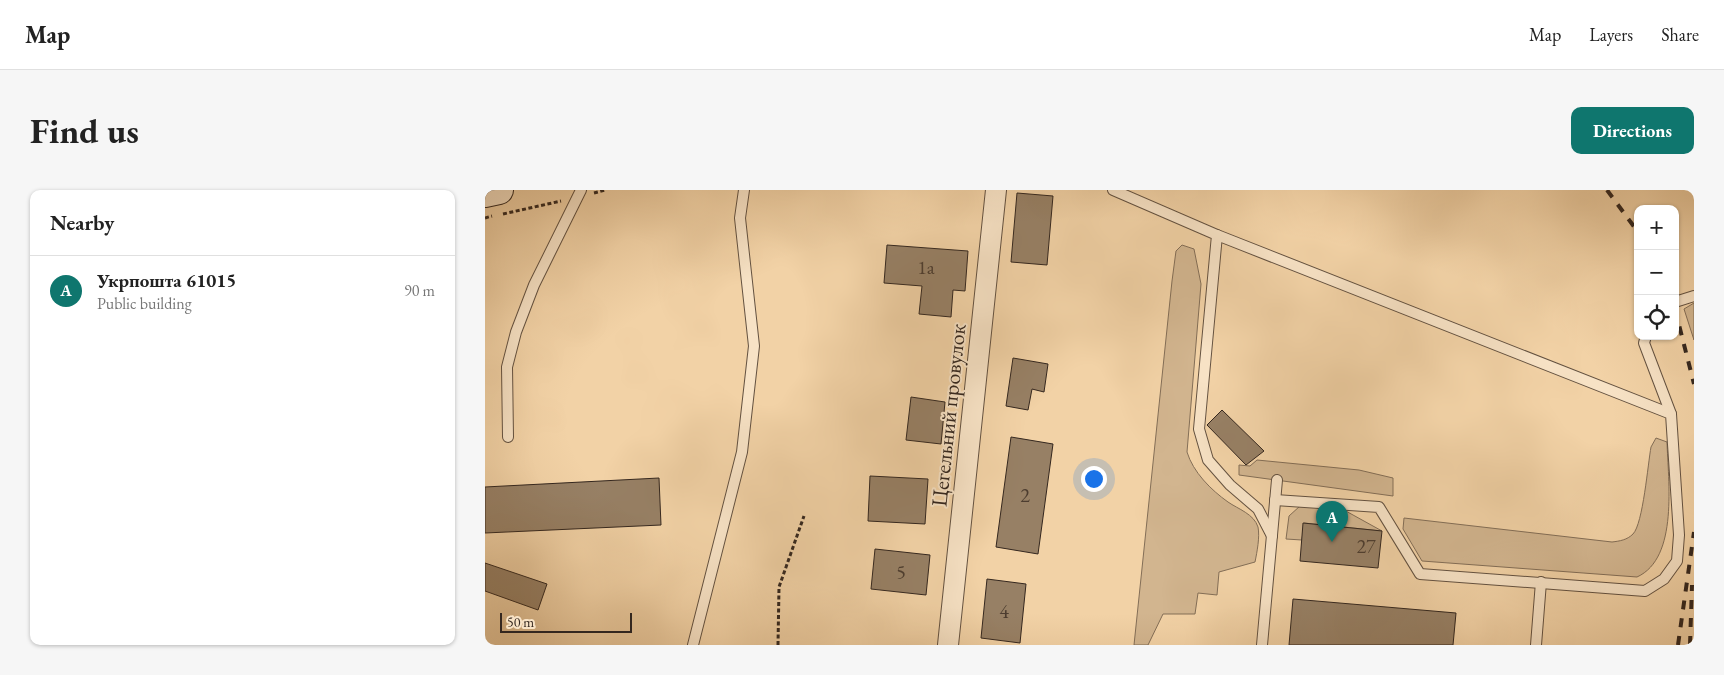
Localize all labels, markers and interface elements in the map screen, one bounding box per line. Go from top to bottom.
text: Map [25,19,70,50]
text: Map [1529,23,1561,46]
text: Layers [1589,23,1633,46]
text: Share [1661,23,1699,46]
button: Directions [1571,107,1694,154]
text: Find us [30,108,139,153]
map controls [1634,205,1679,340]
button: + [1634,205,1679,250]
text: Nearby [50,209,114,236]
button: − [1634,250,1679,295]
house number: 1а [917,254,935,280]
text: Укрпошта 61015 [97,268,236,293]
text: A [60,280,72,301]
text: 90 m [404,280,435,301]
text: Public building [97,293,192,314]
button: locate [1634,295,1679,340]
street label: Цегельний провулок [924,322,973,508]
your location [1081,466,1107,492]
house number: 2 [1020,482,1030,508]
pin: A [1316,501,1348,542]
house number: 27 [1356,533,1376,559]
house number: 5 [896,559,906,585]
house number: 4 [999,598,1009,624]
scale bar [500,610,633,633]
text: 50 m [507,613,534,631]

